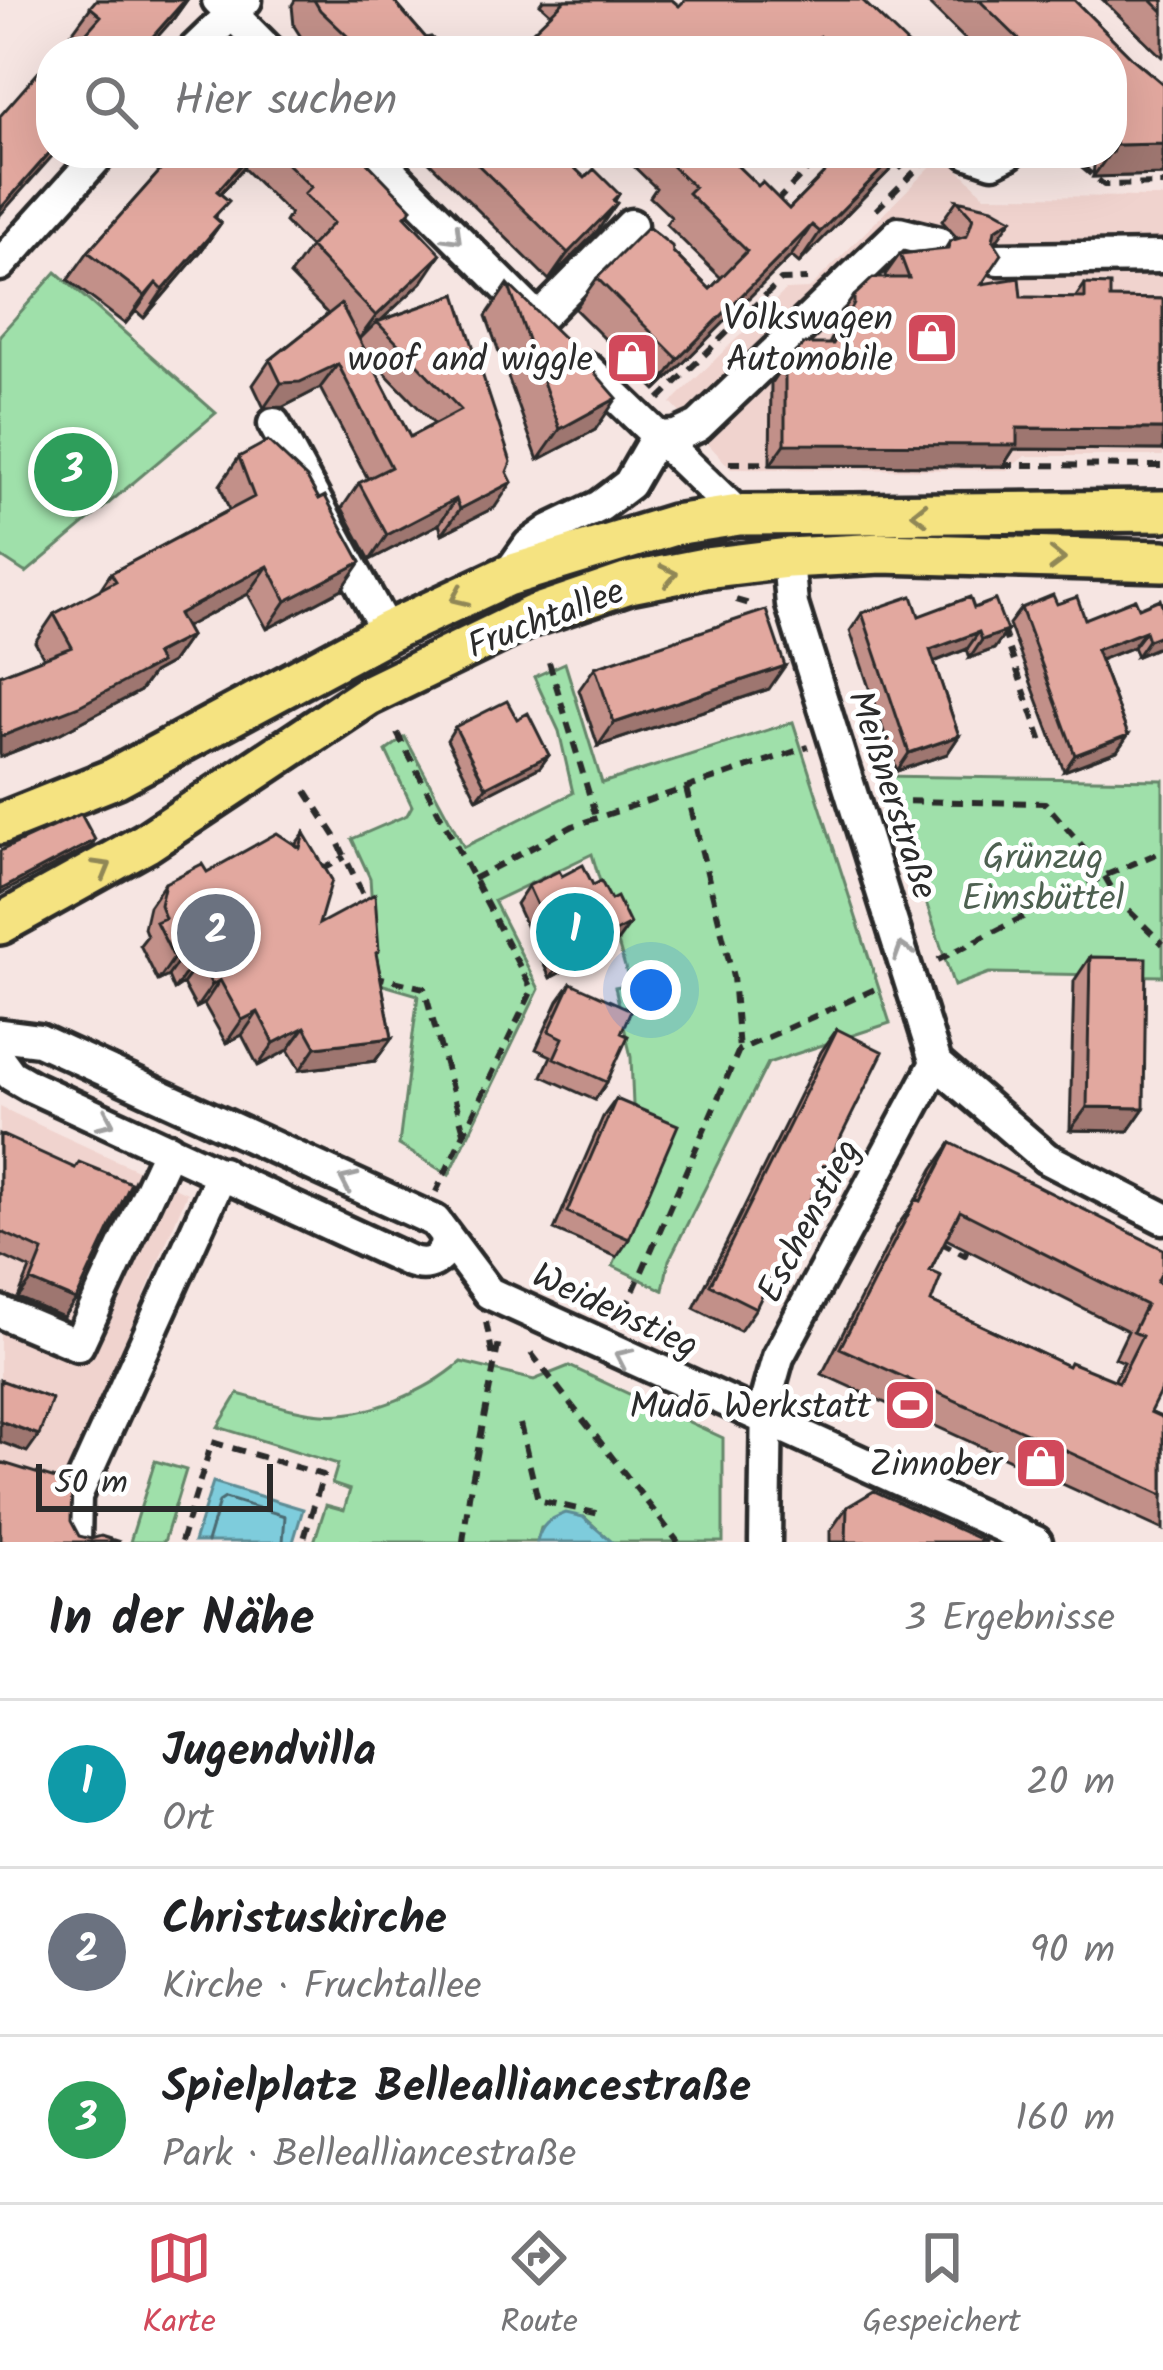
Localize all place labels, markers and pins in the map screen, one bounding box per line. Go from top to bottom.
place label: Volkswagen Automobile [723,292,893,390]
shop icon: Volkswagen Automobile [904,310,960,366]
shop icon: woof and wiggle [604,330,660,386]
place label: woof and wiggle [348,333,593,390]
pin: 3 [34,427,112,517]
pin: 1 [536,887,614,977]
pin: 2 [177,888,255,978]
sports icon: Mudō Werkstatt [882,1377,938,1433]
place label: Mudō Werkstatt [629,1380,872,1437]
shop icon: Zinnober [1013,1435,1069,1491]
place label: Zinnober [869,1438,1004,1495]

